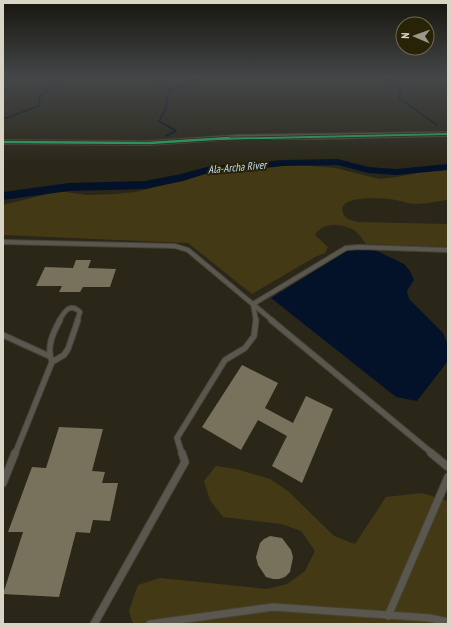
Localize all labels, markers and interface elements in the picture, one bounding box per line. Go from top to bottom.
north arrow [395,16,435,56]
text: N [398,32,412,39]
water label: Ala-Archa River [207,157,269,177]

